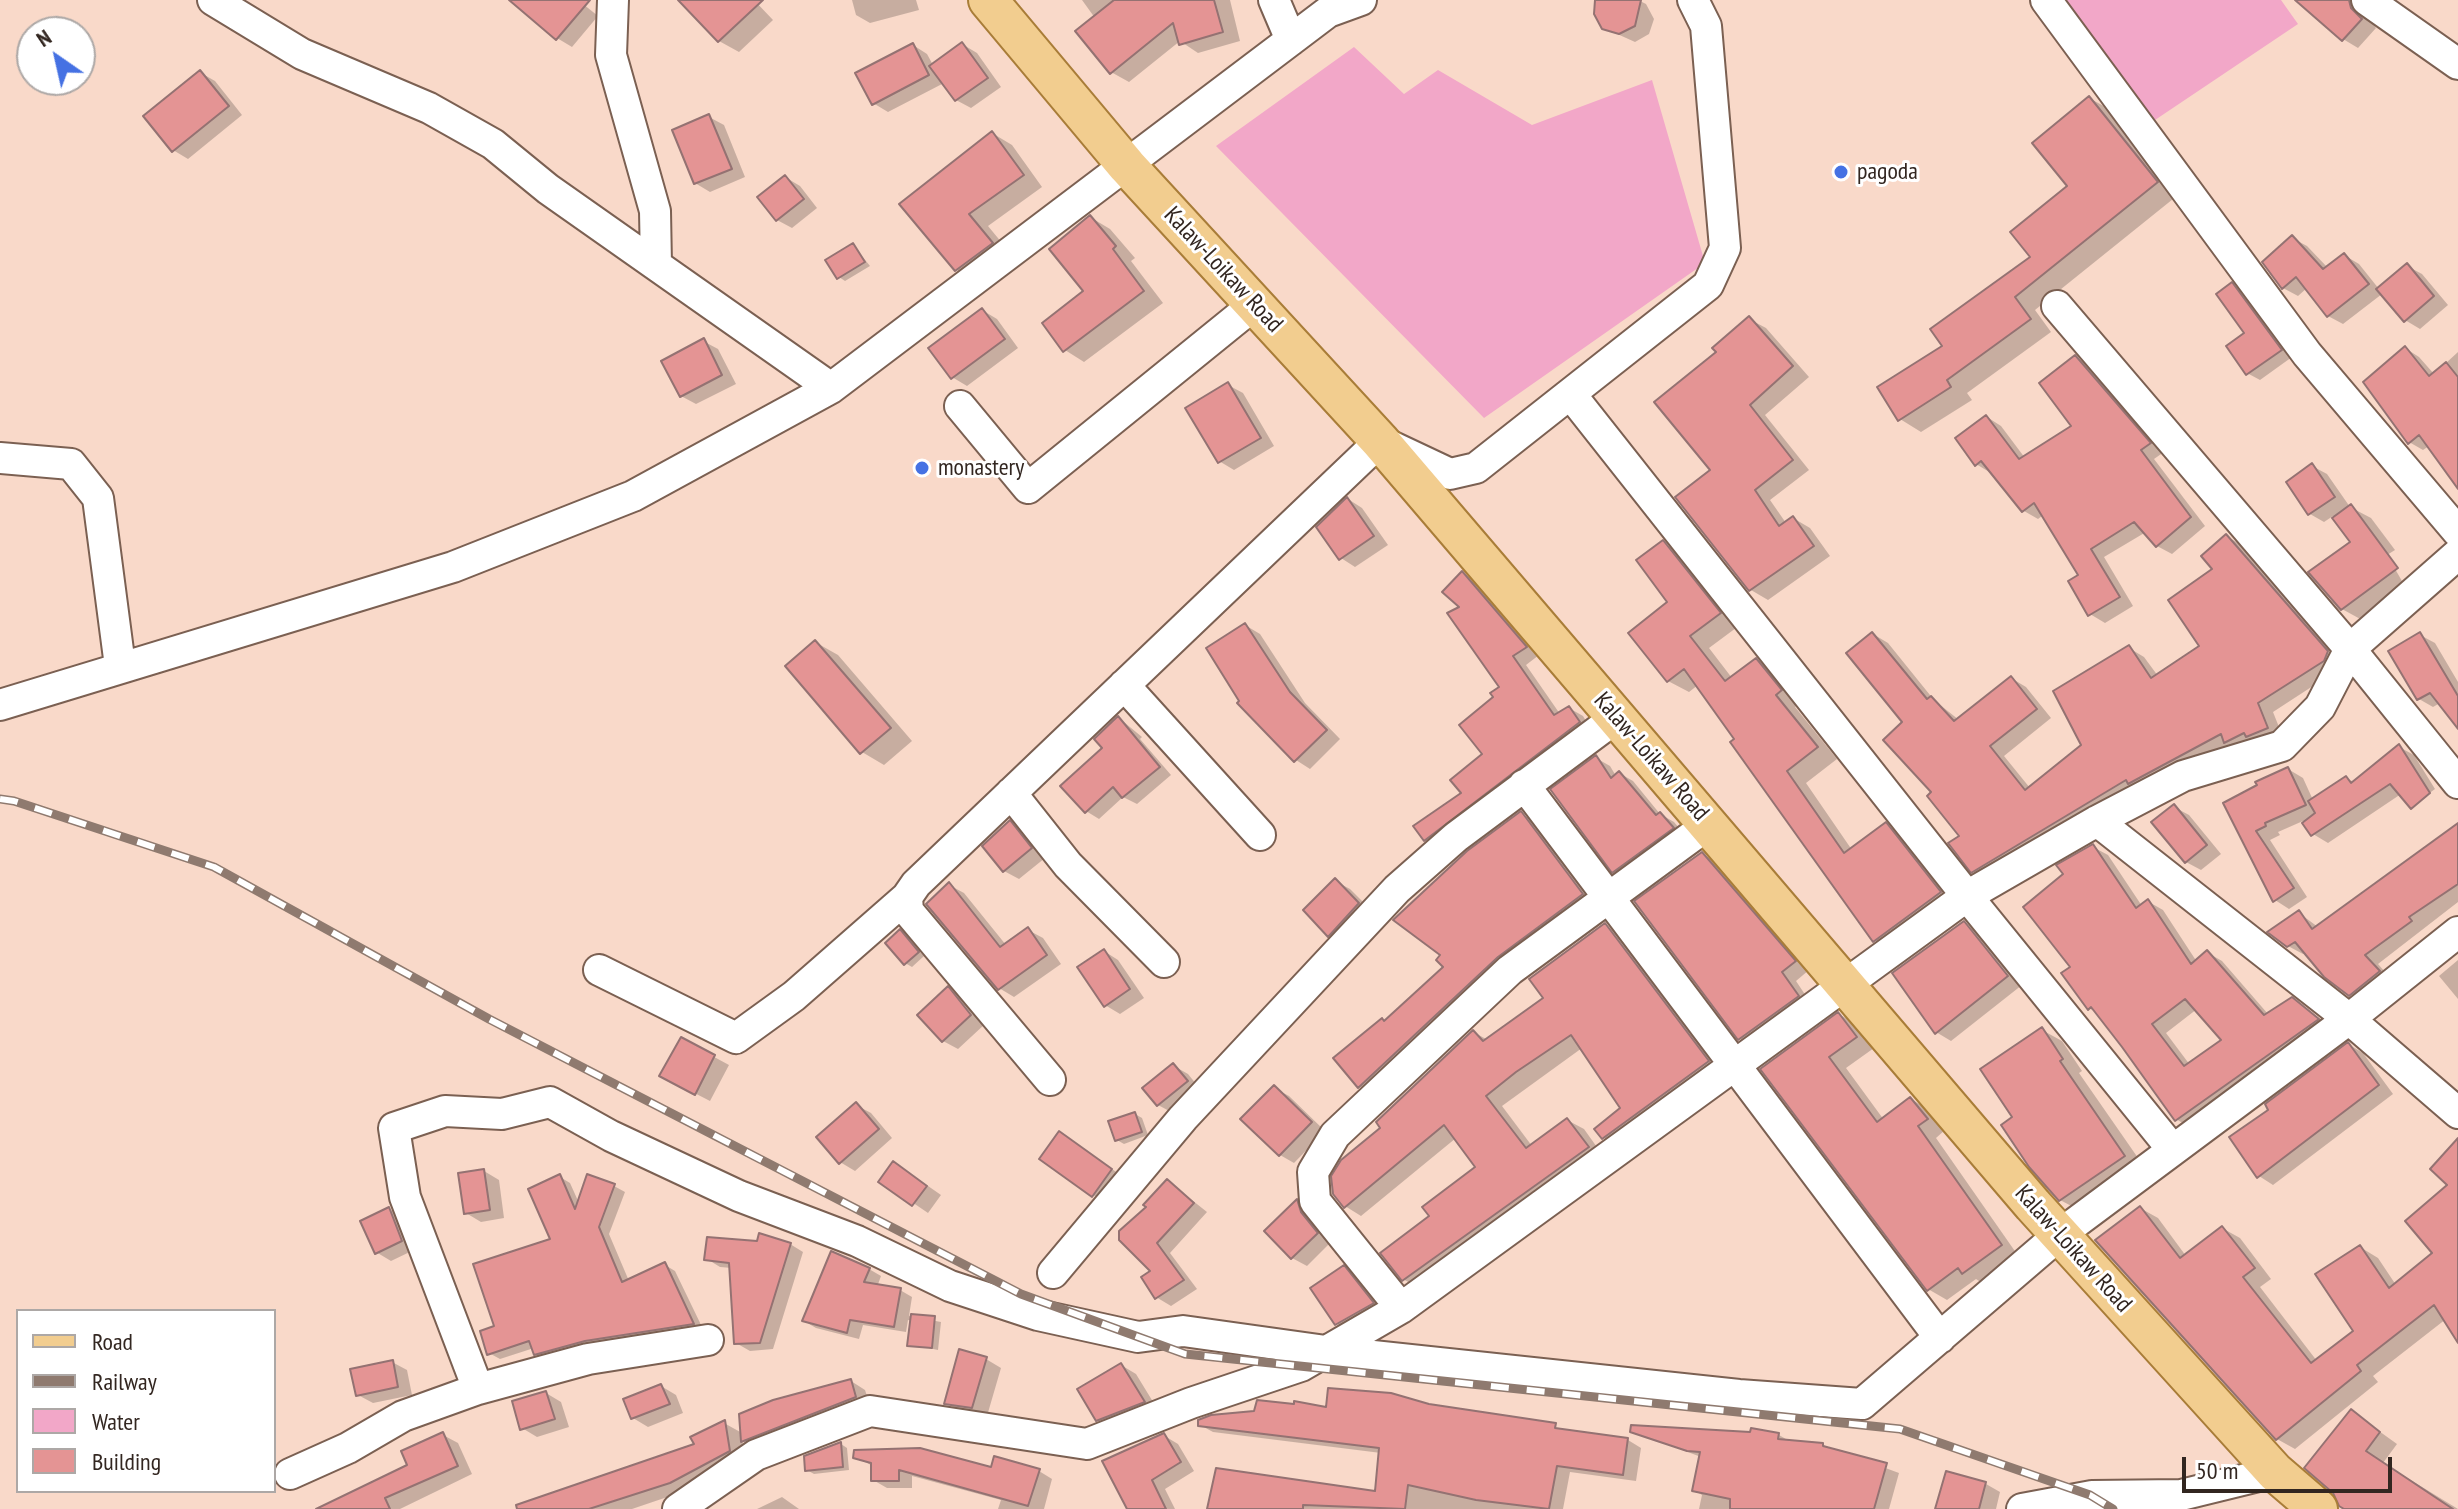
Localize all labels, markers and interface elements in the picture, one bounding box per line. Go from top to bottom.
north arrow [16,16,96,96]
text: N [31,23,56,53]
place label: pagoda [1857,158,1918,186]
marker: pagoda [1832,163,1850,181]
street label: Kalaw-Loikaw Road [1158,201,1288,339]
place label: monastery [938,454,1024,482]
marker: monastery [913,459,931,477]
street label: Kalaw-Loikaw Road [1587,687,1715,827]
street label: Kalaw-Loikaw Road [2008,1180,2138,1318]
legend [16,1309,276,1493]
text: Road [92,1326,133,1357]
text: Railway [92,1366,157,1397]
text: Water [92,1406,140,1437]
scale bar [2186,1441,2396,1491]
text: Building [92,1446,161,1477]
text: 50 m [2196,1455,2238,1486]

